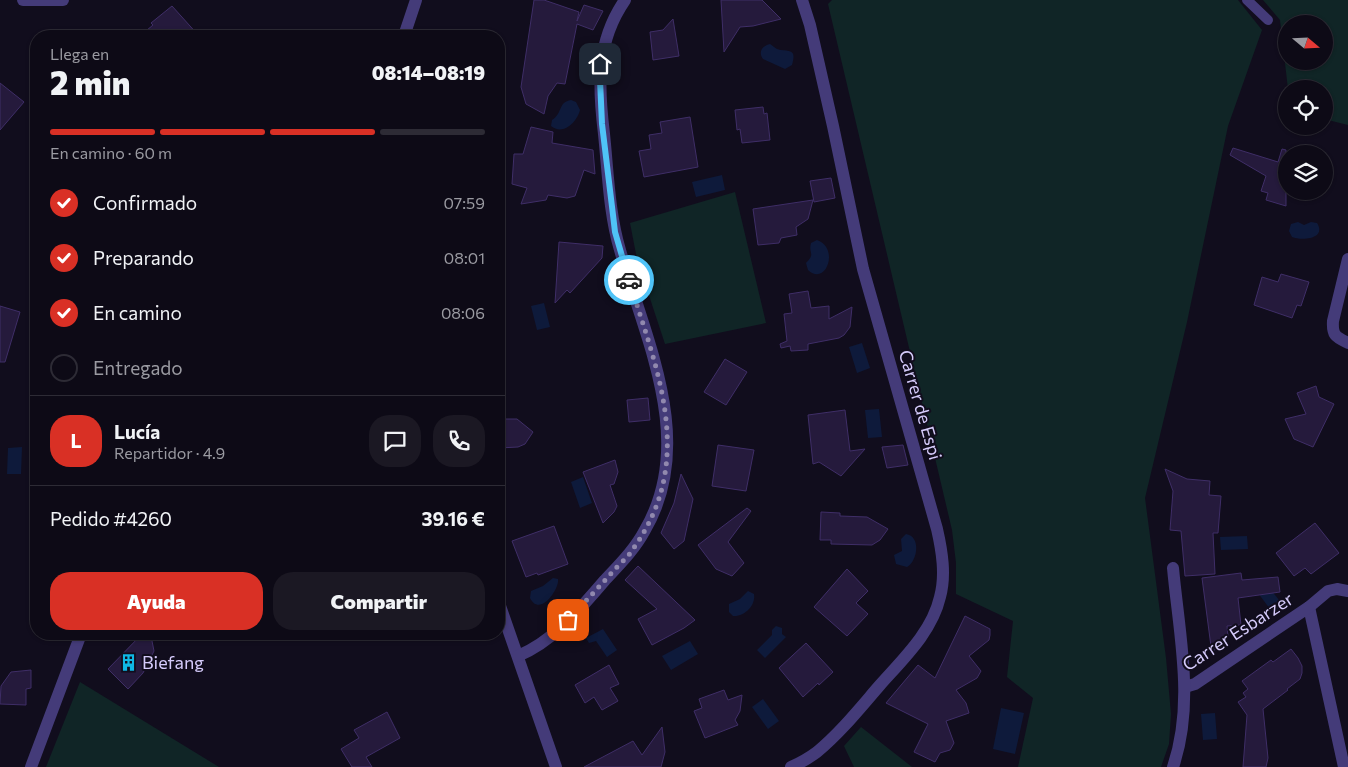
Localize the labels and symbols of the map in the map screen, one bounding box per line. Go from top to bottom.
north arrow [1278,15,1332,70]
pin [579,43,621,85]
courier [604,255,654,305]
street label: Carrer de Espi [895,347,947,462]
street label: Carrer Esbarzer [1178,587,1297,675]
pin [547,599,589,641]
place label: Biefang [142,651,204,673]
building icon: Biefang [118,653,138,673]

